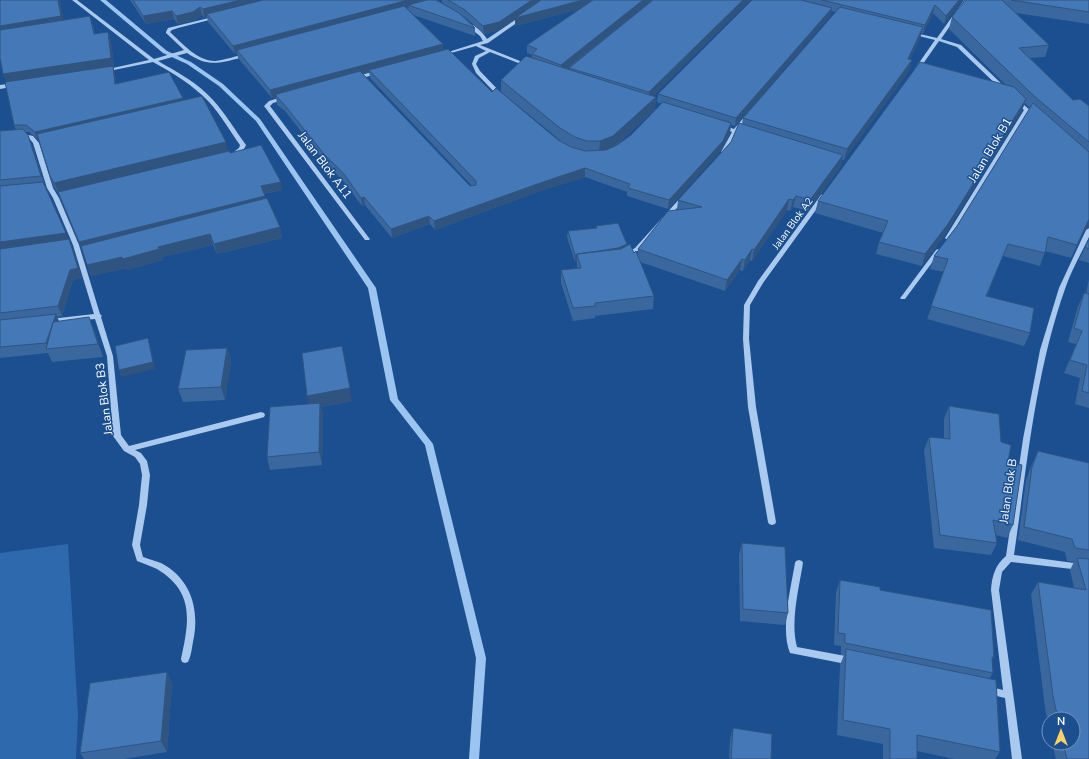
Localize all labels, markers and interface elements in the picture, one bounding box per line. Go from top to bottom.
street label: Jalan Blok B1 [964,115,1016,186]
street label: Jalan Blok A11 [294,127,356,202]
street label: Jalan Blok A2 [769,195,816,253]
street label: Jalan Blok B3 [92,362,116,437]
street label: Jalan Blok B [995,457,1020,526]
north arrow [1041,711,1081,751]
text: N [1057,714,1065,729]

